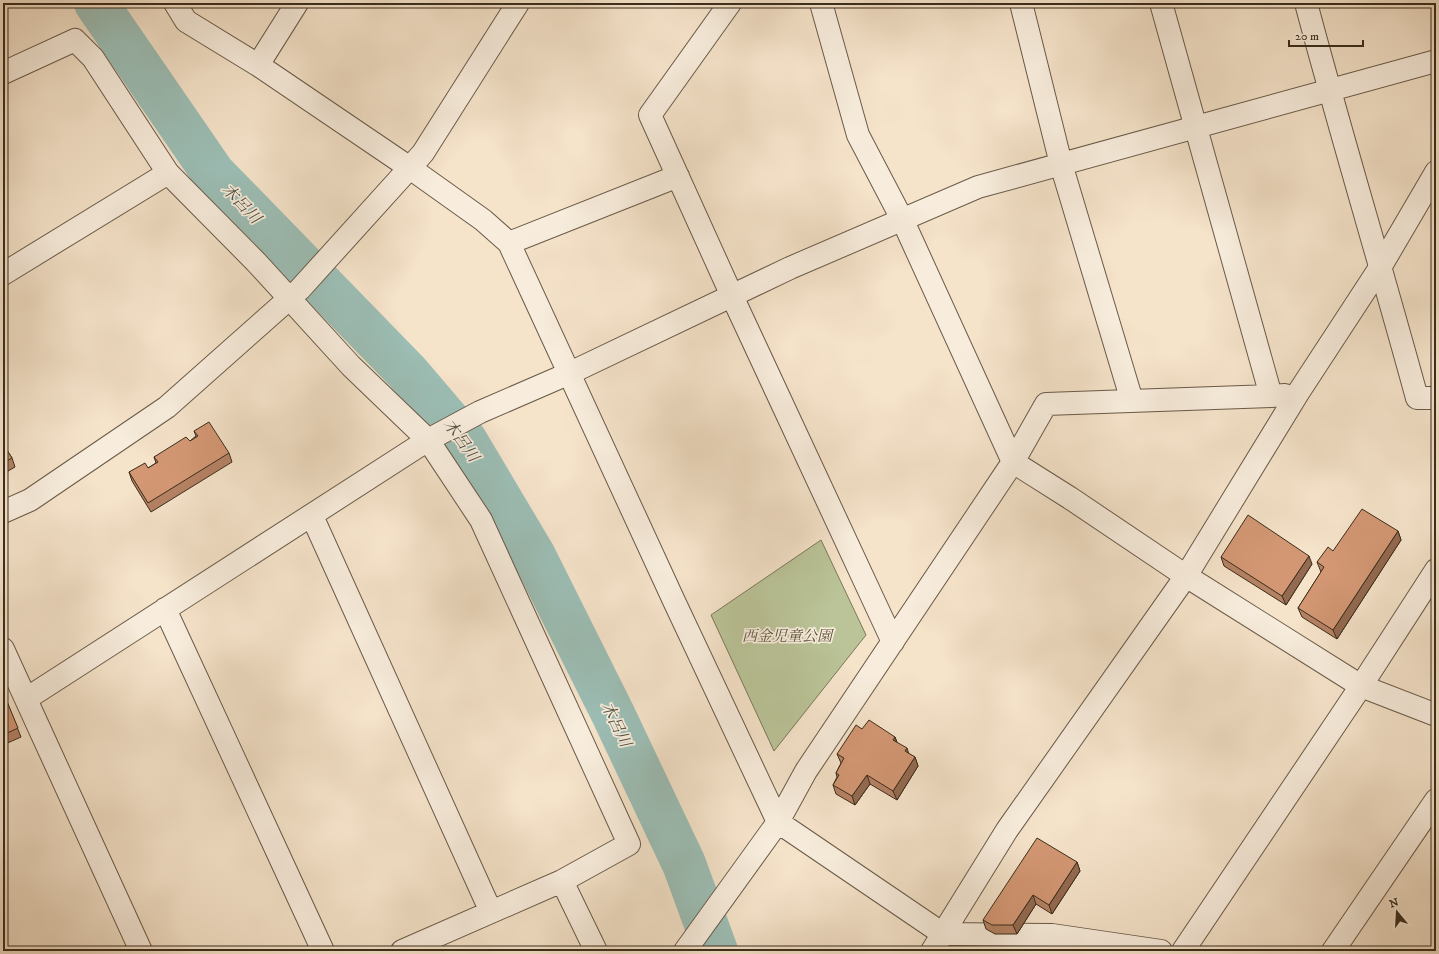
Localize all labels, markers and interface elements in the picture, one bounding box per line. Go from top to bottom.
scale bar [1289,22,1363,48]
text: 20 m [1295,29,1319,44]
water label: 木呂川 [217,179,267,229]
water label: 木呂川 [439,415,485,467]
park label: 西金児童公園 [742,627,835,646]
water label: 木呂川 [597,698,636,752]
north arrow [1377,892,1417,932]
text: N [1388,895,1401,911]

